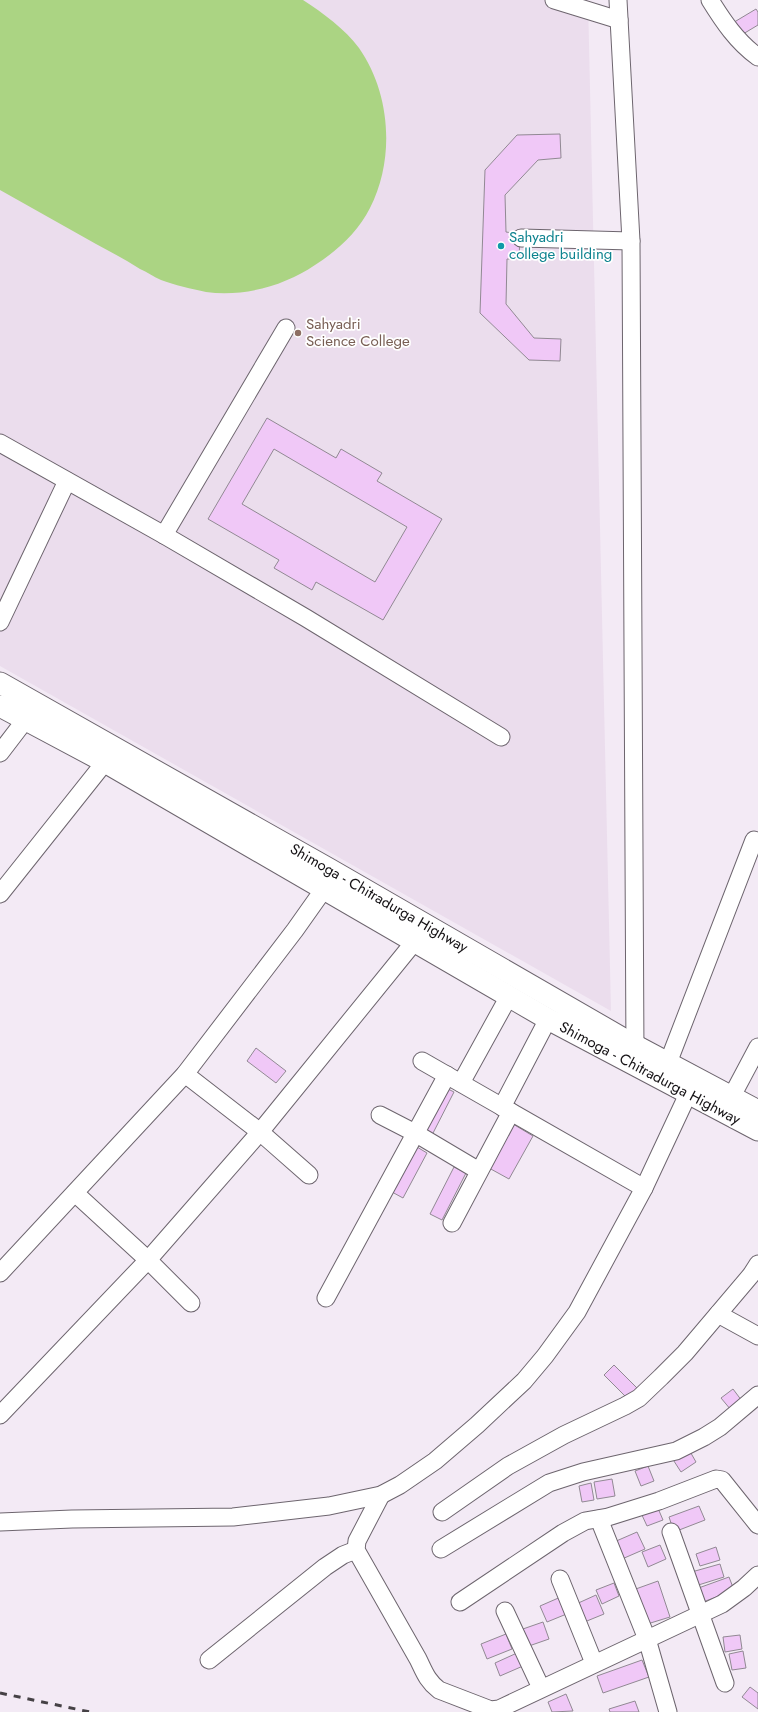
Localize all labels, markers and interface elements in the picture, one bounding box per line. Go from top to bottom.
place label: Sahyadri college building [509,226,612,265]
marker: Sahyadri college building [496,241,506,251]
place label: Sahyadri Science College [306,313,410,352]
marker: Sahyadri Science College [293,328,303,338]
street label: Shimoga - Chitradurga Highway [286,838,472,958]
street label: Shimoga - Chitradurga Highway [556,1016,745,1130]

